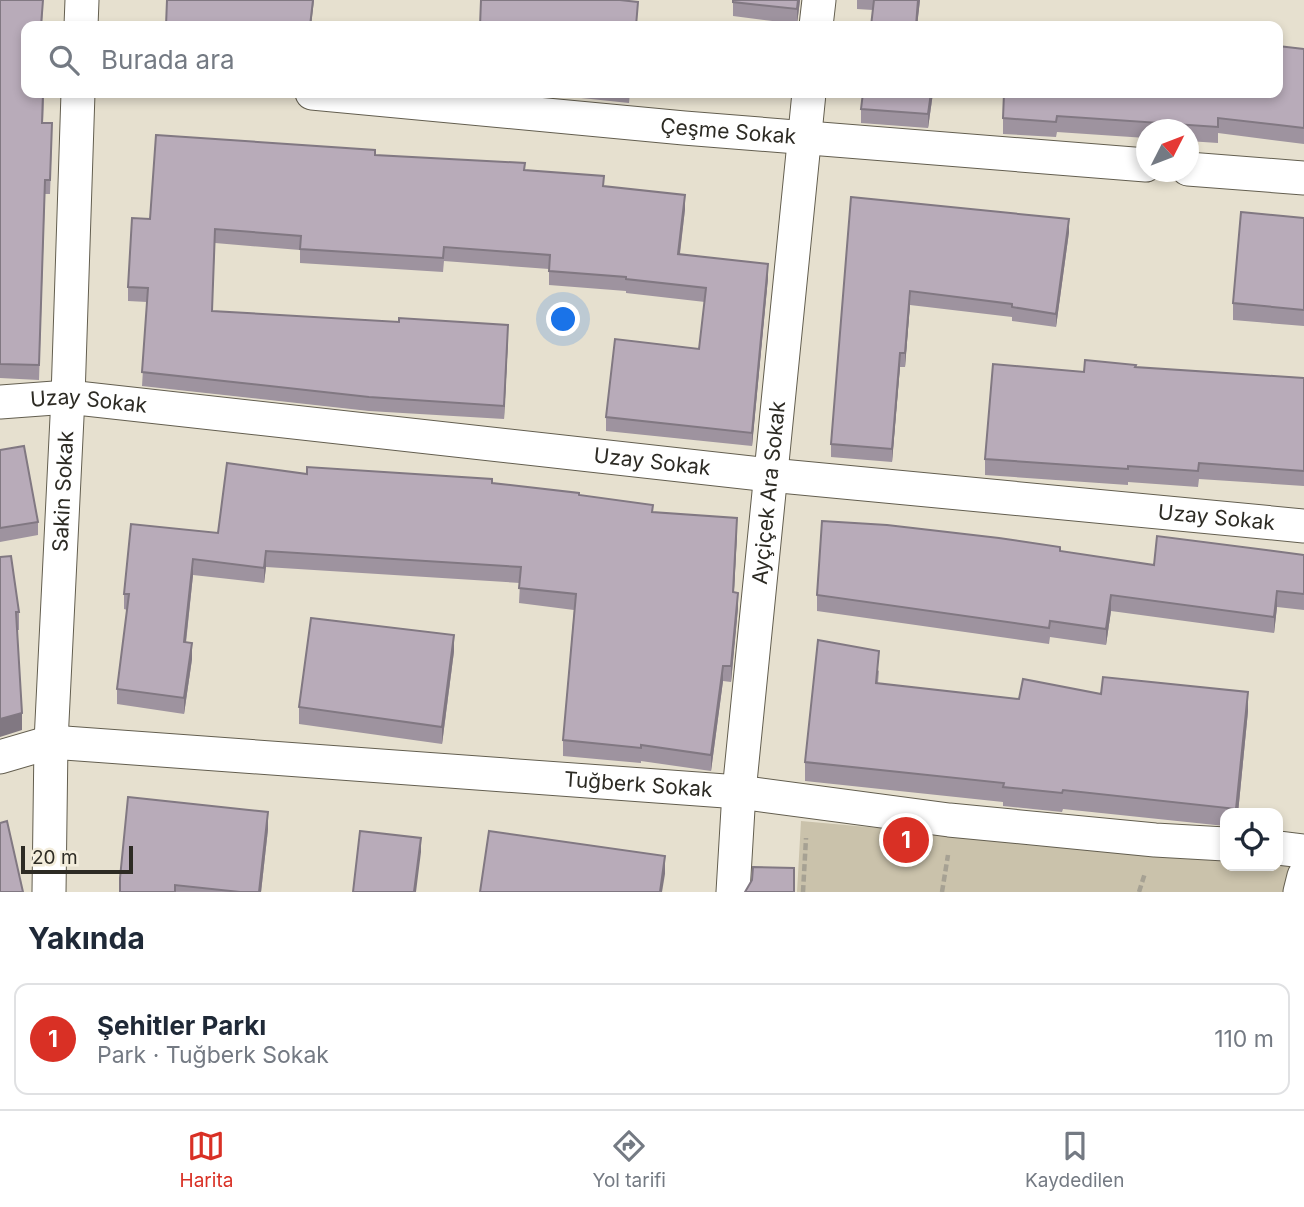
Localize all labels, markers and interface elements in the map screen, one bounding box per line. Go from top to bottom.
search box [21,21,1283,98]
icon: search [45,41,83,79]
text: Burada ara [101,44,235,75]
street label: Çeşme Sokak [659,113,798,149]
north arrow [1136,119,1199,182]
your location [546,302,580,336]
street label: Uzay Sokak [29,384,149,418]
street label: Ayçiçek Ara Sokak [747,399,790,586]
street label: Sakin Sokak [47,430,78,552]
street label: Uzay Sokak [593,443,712,480]
street label: Uzay Sokak [1157,499,1277,535]
street label: Tuğberk Sokak [563,766,714,802]
map controls [1220,808,1283,871]
button: locate [1220,808,1283,871]
pin: 1 [883,814,929,866]
scale bar [21,843,133,875]
text: 20 m [32,846,78,869]
text: Yakında [28,920,145,956]
text: Şehitler Parkı [97,1010,266,1041]
text: 1 [48,1025,58,1053]
text: 110 m [1214,1025,1274,1053]
text: Park · Tuğberk Sokak [97,1041,329,1069]
tab: Harita [180,1127,233,1192]
tab: Yol tarifi [593,1127,666,1192]
tab: Kaydedilen [1025,1127,1124,1192]

